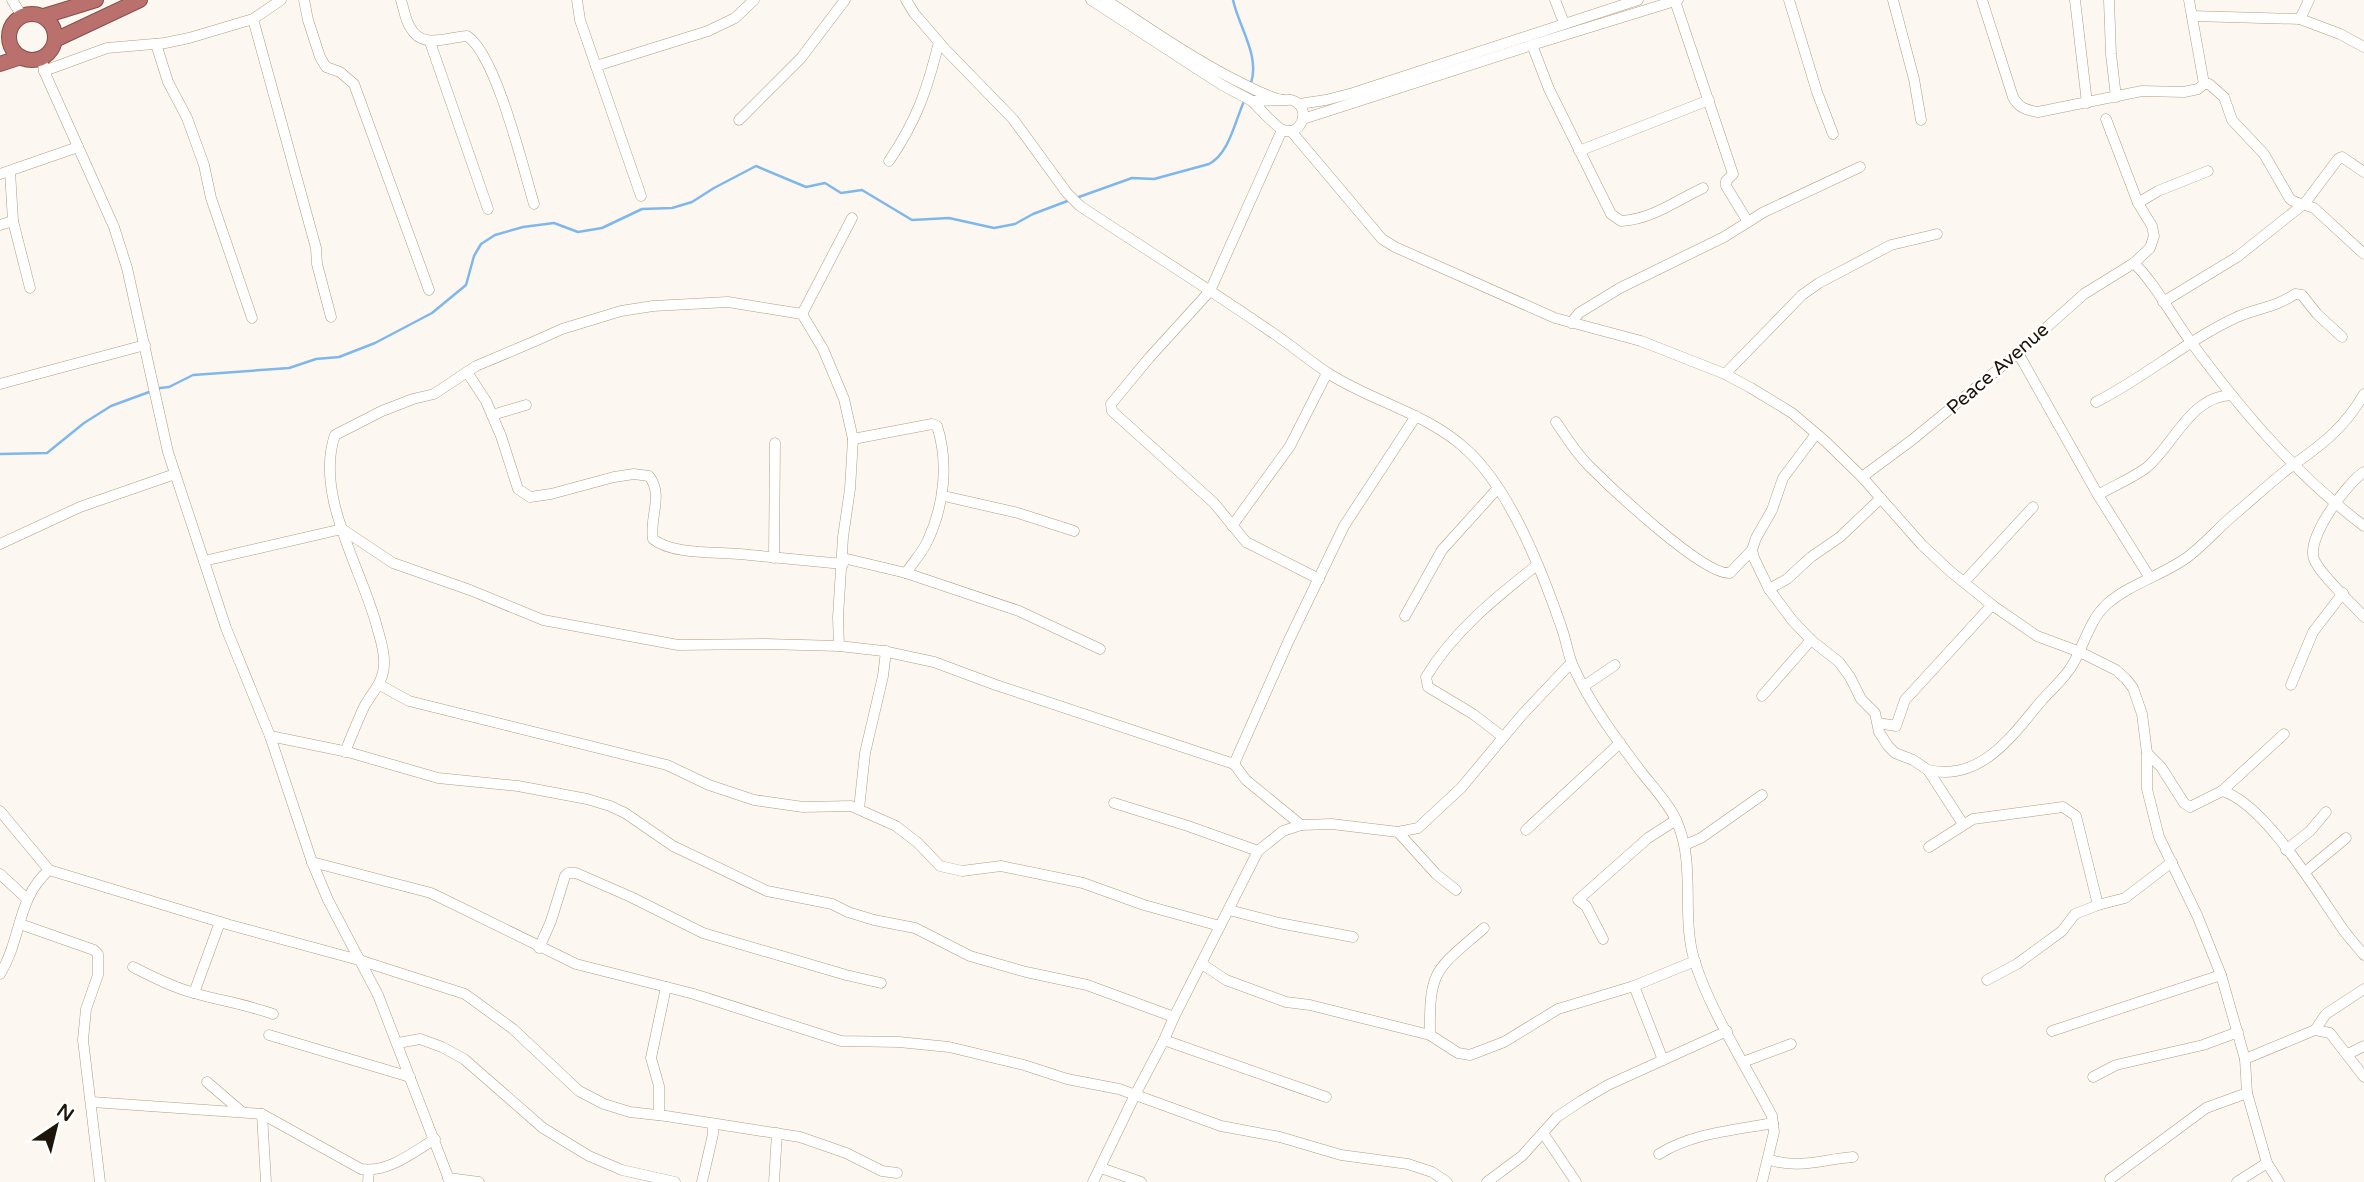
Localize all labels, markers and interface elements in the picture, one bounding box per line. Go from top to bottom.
street label: Peace Avenue [1942,319,2053,419]
north arrow [21,1091,91,1161]
text: N [53,1100,78,1126]

